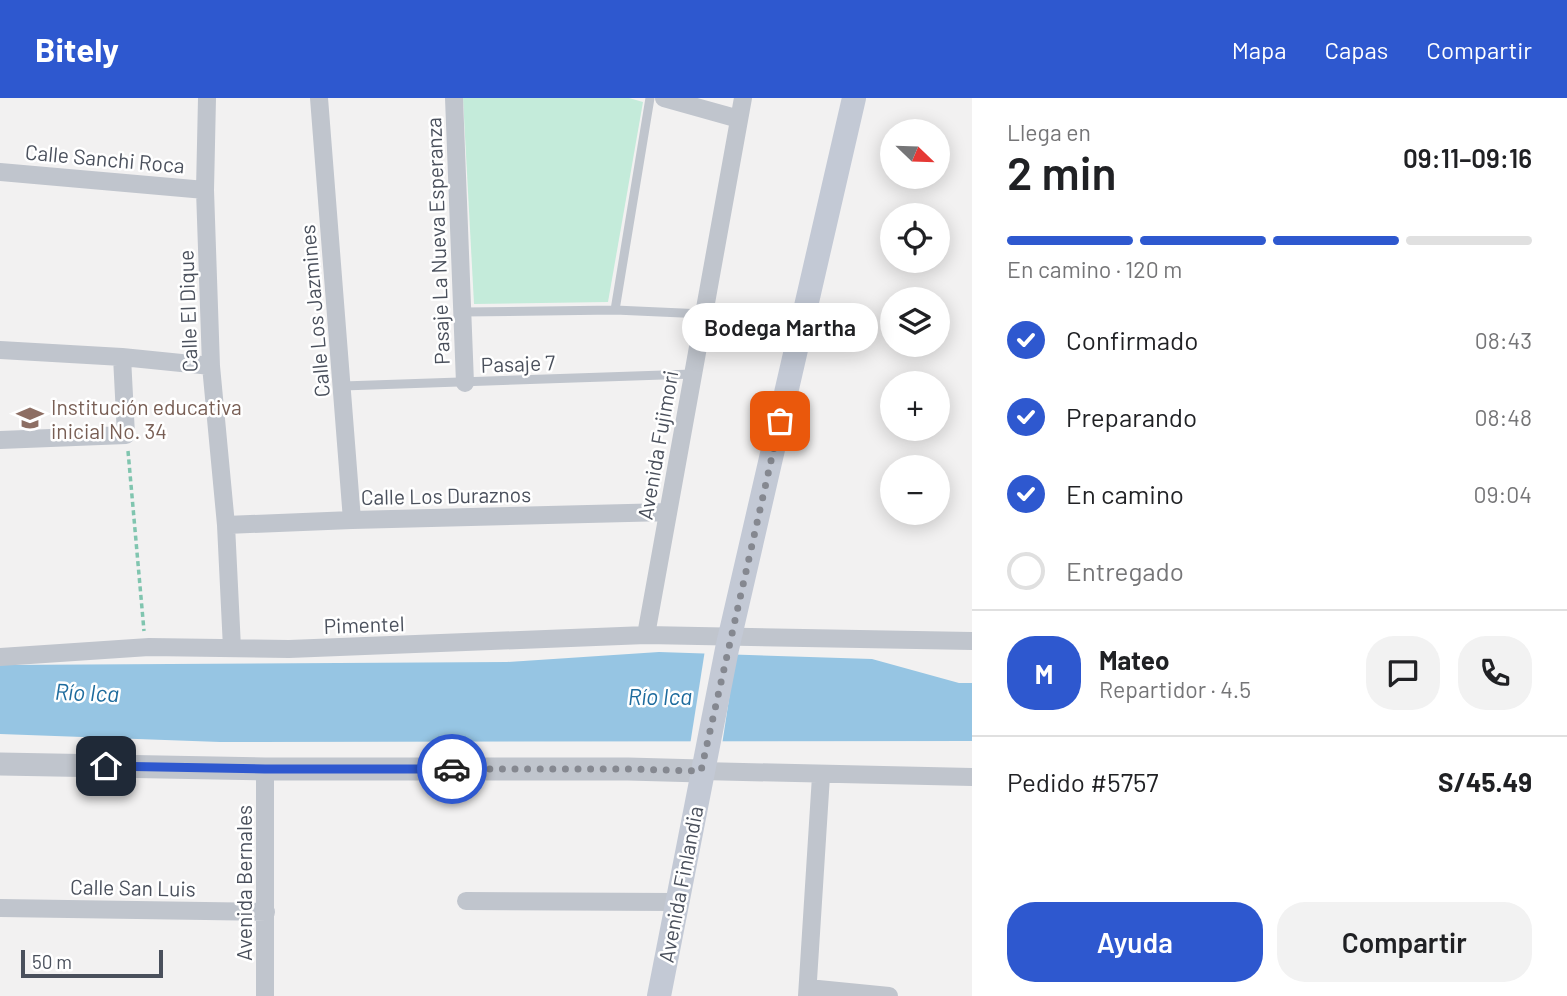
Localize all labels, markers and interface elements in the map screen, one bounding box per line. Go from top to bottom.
text: Bitely [35,29,119,69]
text: Mapa [1232,35,1287,64]
text: Capas [1325,35,1388,64]
text: Compartir [1426,35,1532,64]
street label: Pasaje La Nueva Esperanza [420,117,454,365]
text: Llega en [1007,118,1091,146]
north arrow [880,119,950,189]
map controls [880,119,950,525]
street label: Calle Sanchi Roca [24,139,186,177]
text: 09:11–09:16 [1403,142,1532,173]
text: 2 min [1007,144,1116,199]
button: locate [880,203,950,273]
street label: Calle Los Jazmines [294,224,334,398]
street label: Calle El Dique [172,249,202,373]
text: En camino · 120 m [1007,255,1182,283]
button: layers [880,287,950,357]
callout: Bodega Martha [682,302,878,351]
text: Bodega Martha [704,313,856,341]
icon: check [1007,321,1045,359]
text: Confirmado [1066,324,1198,355]
text: 08:43 [1475,326,1532,354]
street label: Pasaje 7 [480,349,556,377]
street label: Avenida Fujimori [632,368,682,522]
button: + [880,371,950,441]
pin [750,391,810,451]
place label: Institución educativa inicial No. 34 [51,394,242,443]
icon: check [1007,398,1045,436]
text: Preparando [1066,401,1197,432]
icon: bag [761,402,799,440]
school or university icon: Institución educativa inicial No. 34 [15,403,45,433]
text: 08:48 [1475,403,1532,431]
button: − [880,455,950,525]
icon: check [1007,475,1045,513]
text: En camino [1066,478,1184,509]
text: 09:04 [1474,480,1532,508]
street label: Calle Los Duraznos [361,481,531,509]
text: Entregado [1066,555,1184,586]
street label: Pimentel [323,610,405,638]
button: chat [1366,636,1440,710]
button: phone [1458,636,1532,710]
text: Mateo [1099,644,1169,675]
text: M [1035,658,1053,689]
text: Repartidor · 4.5 [1099,675,1251,703]
water label: Río Ica [54,677,120,707]
water label: Río Ica [628,682,692,710]
courier [417,734,487,804]
pin [76,736,136,796]
icon: home [87,747,125,785]
icon: car [433,750,471,788]
text: Pedido #5757 [1007,766,1159,797]
text: S/45.49 [1438,766,1532,797]
street label: Avenida Finlandia [653,804,707,964]
street label: Avenida Bernales [231,805,256,961]
street label: Calle San Luis [70,873,196,901]
button: Ayuda [1007,902,1263,982]
button: Compartir [1277,902,1532,982]
scale bar [21,947,163,979]
text: 50 m [32,950,72,973]

